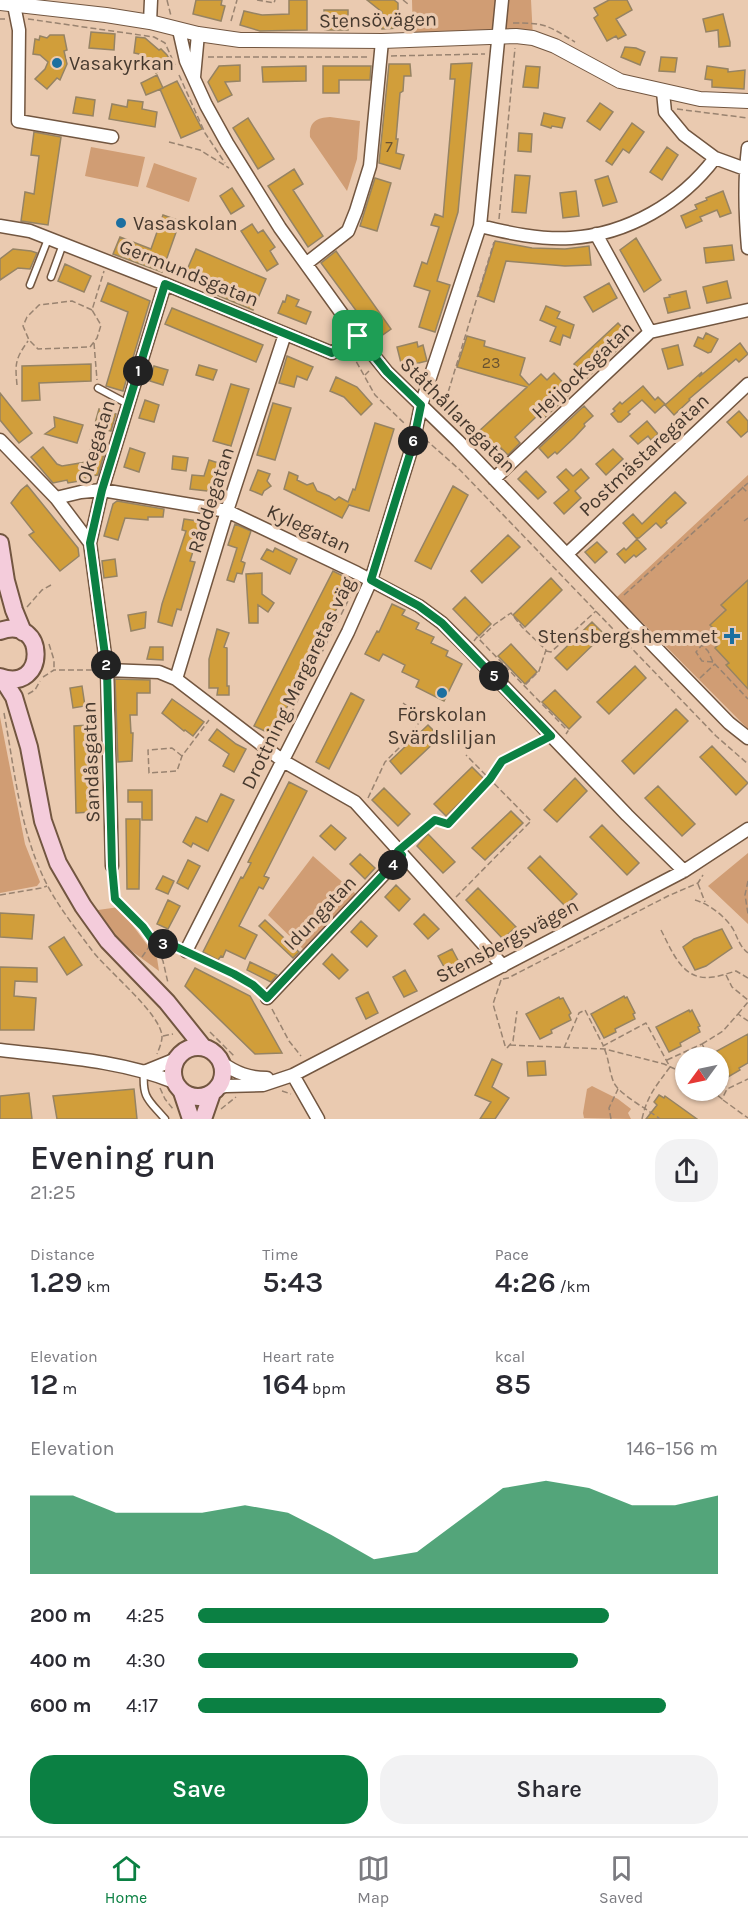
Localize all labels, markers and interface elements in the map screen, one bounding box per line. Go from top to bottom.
street label: Stensövägen [319,7,437,33]
place label: Vasakyrkan [69,52,174,75]
marker: Vasakyrkan [50,56,64,70]
house number: 7 [385,137,393,156]
place label: Vasaskolan [133,212,238,235]
marker: Vasaskolan [114,216,128,230]
street label: Germundsgatan [116,235,262,311]
pin [332,310,383,361]
street label: Heijocksgatan [527,317,639,423]
icon: arrive [341,319,374,352]
street label: Ståthållaregatan [395,352,521,478]
house number: 23 [482,353,500,372]
pin: 1 [123,356,153,386]
text: 1 [135,361,141,380]
street label: Postmästaregatan [574,389,714,521]
street label: Okegatan [72,397,120,487]
pin: 6 [398,426,428,456]
text: 6 [408,431,418,450]
street label: Råddegatan [183,444,239,556]
street label: Kylegatan [263,500,355,558]
street label: Drottning Margaretas väg [237,573,359,793]
place label: Stensbergshemmet [537,625,718,648]
marker: Stensbergshemmet [723,627,741,645]
pin: 2 [91,650,121,680]
text: 2 [101,655,111,674]
pin: 5 [479,661,509,691]
text: 5 [489,666,499,685]
marker: Förskolan Svärdsliljan [435,686,449,700]
street label: Sandåsgatan [77,701,105,823]
place label: Förskolan Svärdsliljan [387,703,497,749]
pin: 4 [378,850,408,880]
text: 4 [388,855,398,874]
street label: Idungatan [279,871,361,955]
street label: Stensbergsvägen [432,894,582,988]
pin: 3 [148,929,178,959]
text: 3 [158,934,168,953]
north arrow [675,1047,729,1101]
map controls [675,1047,729,1101]
text: Evening run [30,1139,216,1177]
button: share [655,1139,718,1202]
text: 21:25 [30,1181,76,1204]
text: Distance [30,1245,95,1264]
text: Time [262,1245,298,1264]
text: Pace [495,1245,529,1264]
text: 1.29 [30,1264,83,1300]
text: 5:43 [262,1264,323,1300]
text: 4:26 [495,1264,556,1300]
text: km [83,1277,110,1296]
text: /km [556,1277,591,1296]
text: Elevation [30,1347,98,1366]
text: Heart rate [262,1347,334,1366]
text: kcal [495,1347,525,1366]
text: 12 [30,1366,58,1402]
text: 164 [262,1366,308,1402]
text: 85 [495,1366,531,1402]
text: m [58,1379,77,1398]
text: bpm [308,1379,346,1398]
text: Elevation [30,1437,115,1460]
text: 146–156 m [627,1437,718,1460]
text: 200 m [30,1604,91,1627]
text: 4:25 [126,1604,165,1627]
text: 400 m [30,1649,91,1672]
text: 4:30 [126,1649,165,1672]
text: 600 m [30,1694,91,1717]
text: 4:17 [126,1694,158,1717]
button: Save [30,1755,368,1824]
button: Share [380,1755,718,1824]
tab: Home [105,1852,147,1907]
tab: Map [357,1852,390,1907]
tab: Saved [599,1852,643,1907]

